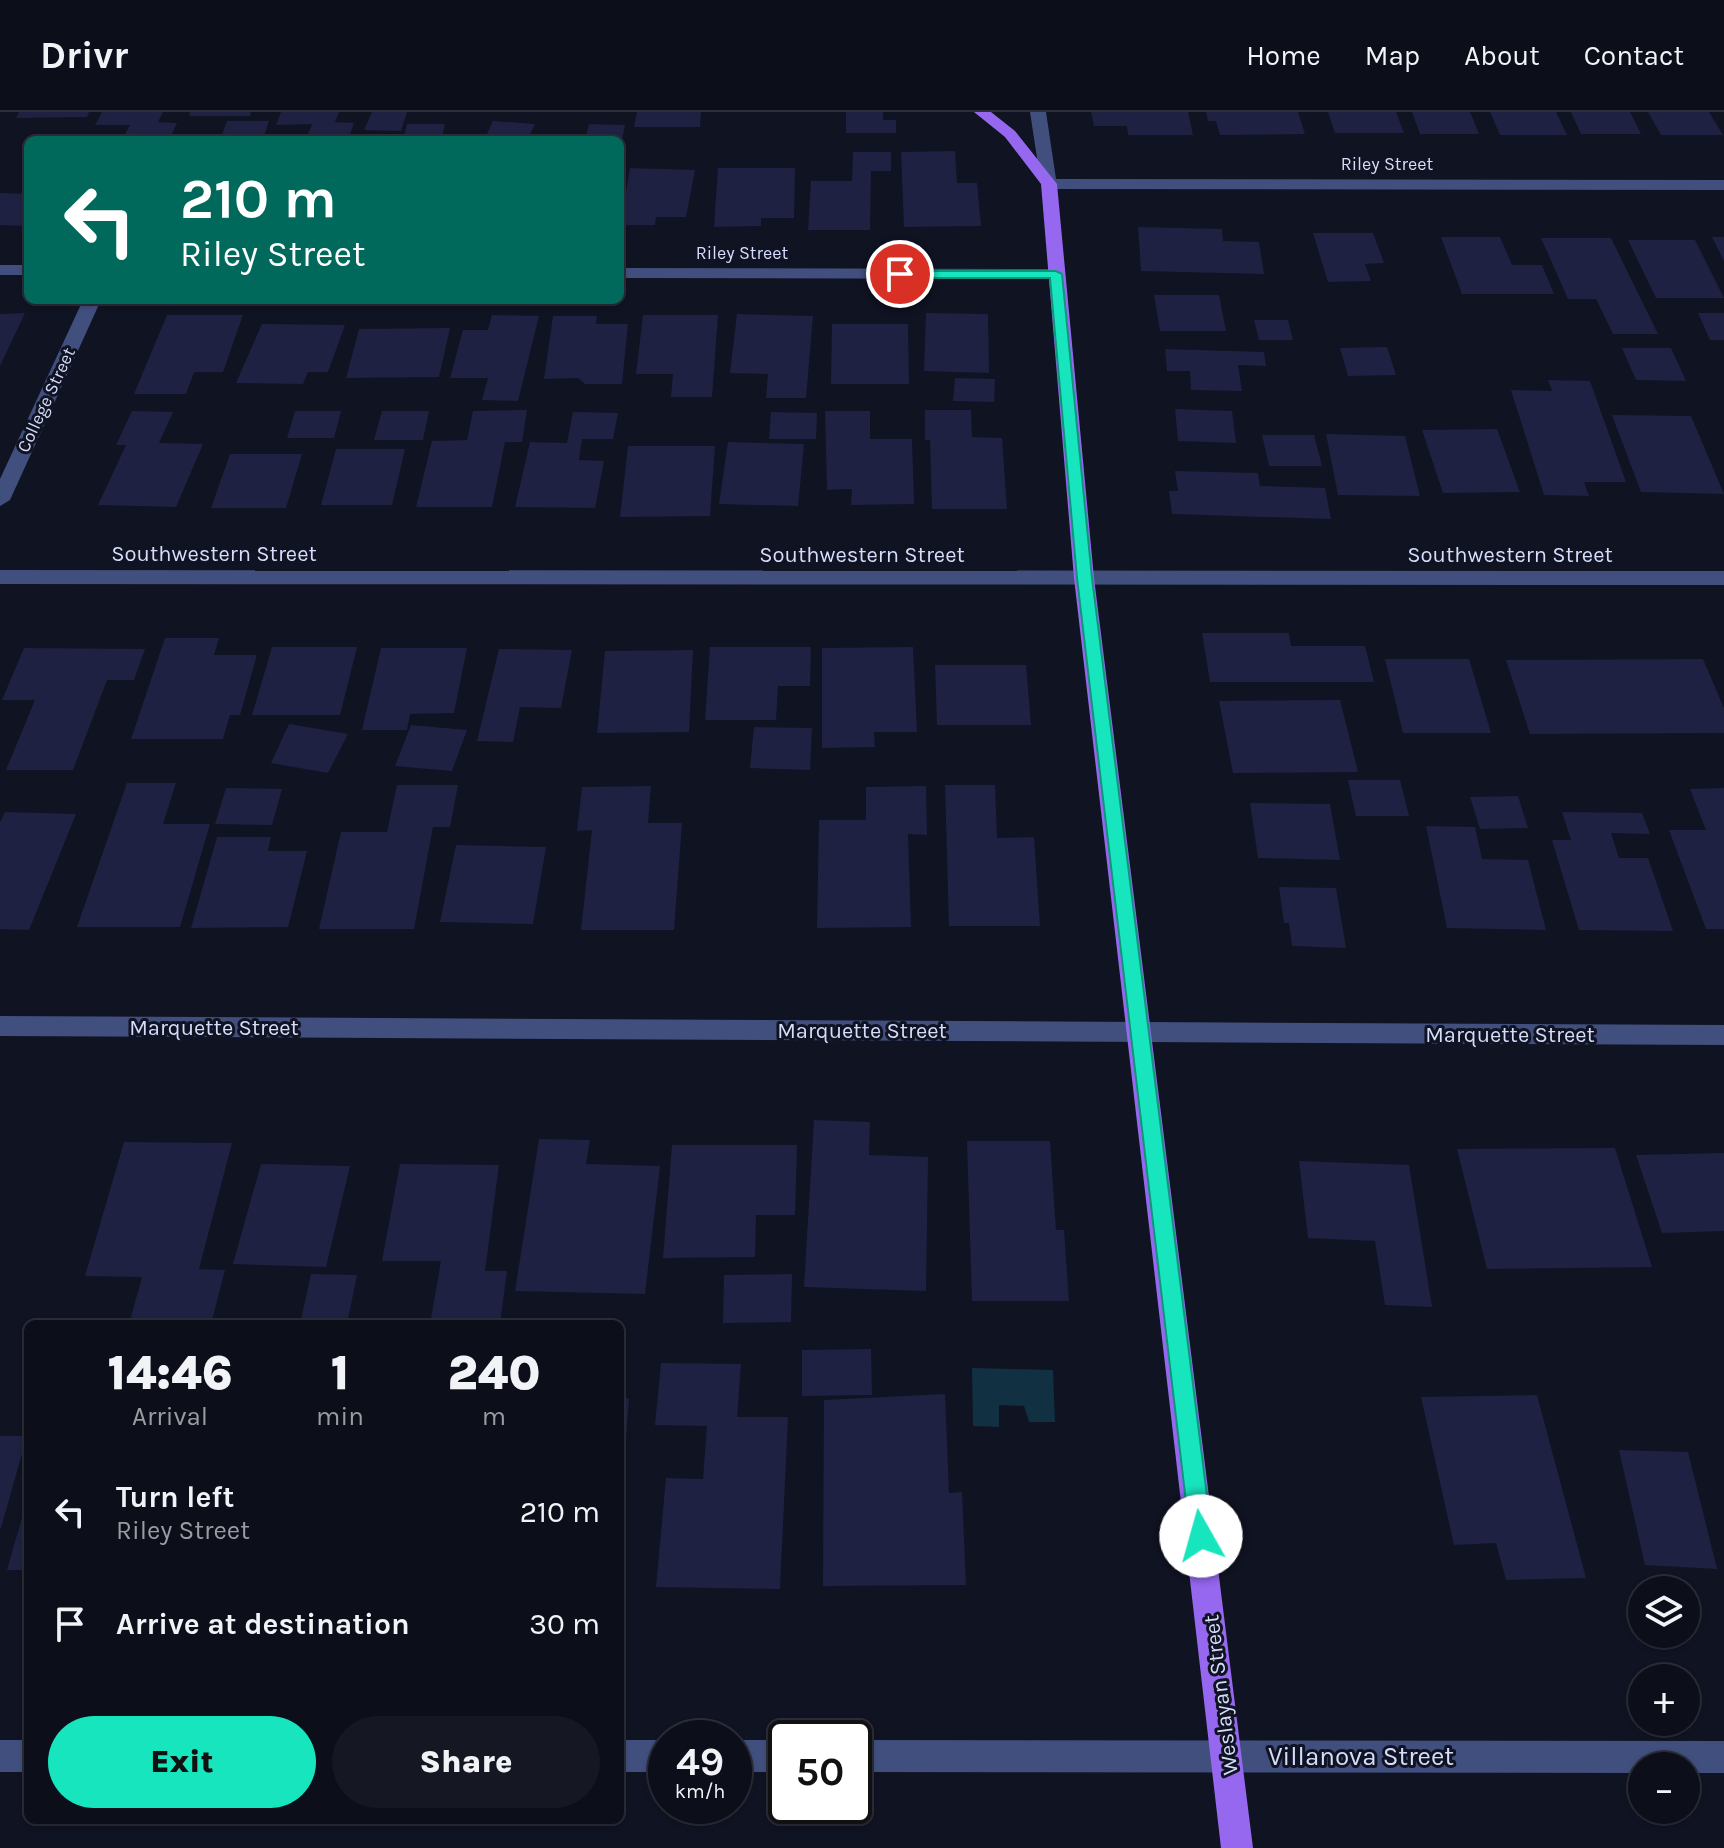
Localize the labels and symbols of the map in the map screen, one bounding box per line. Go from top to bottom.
street label: Riley Street [1341,153,1434,175]
pin [866,240,934,308]
street label: Riley Street [696,242,789,264]
street label: College Street [12,344,80,456]
street label: Southwestern Street [111,541,317,567]
street label: Southwestern Street [759,542,965,568]
street label: Southwestern Street [1407,542,1613,568]
street label: Marquette Street [129,1015,299,1041]
street label: Marquette Street [777,1018,947,1044]
street label: Marquette Street [1425,1022,1595,1048]
position arrow [1159,1494,1243,1578]
street label: Weslayan Street [1198,1613,1244,1777]
speed limit sign: 50 [768,1720,872,1824]
street label: Villanova Street [1268,1741,1454,1772]

